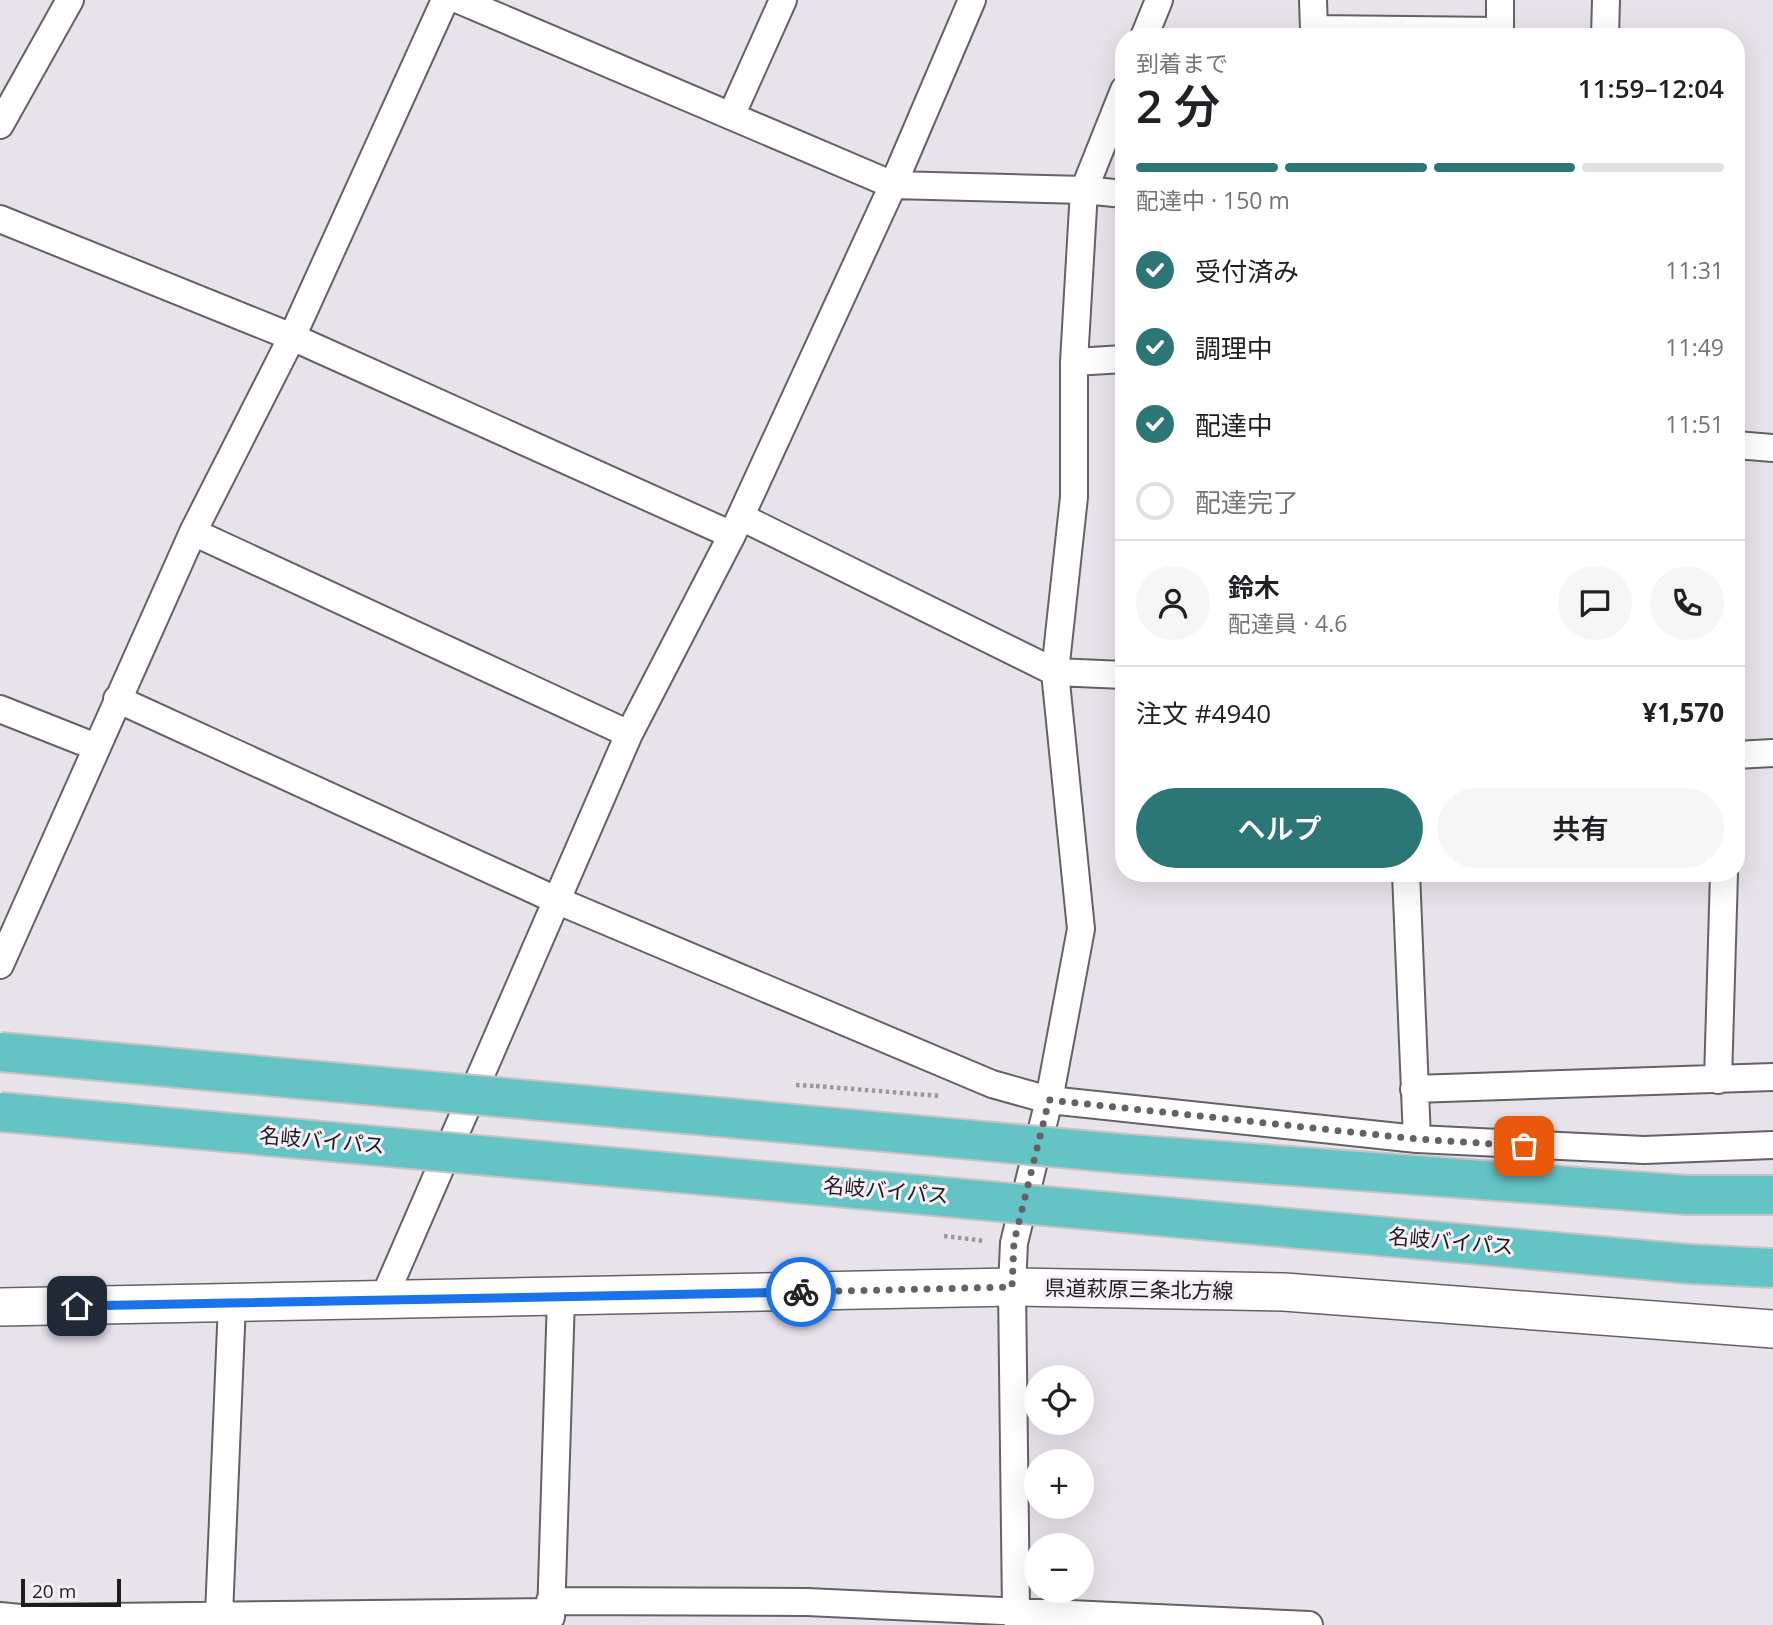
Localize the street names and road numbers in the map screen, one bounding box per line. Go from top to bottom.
street label: 名岐バイパス [258,1121,386,1159]
street label: 名岐バイパス [822,1171,950,1209]
street label: 名岐バイパス [1387,1222,1515,1260]
street label: 県道萩原三条北方線 [1044,1273,1234,1305]

